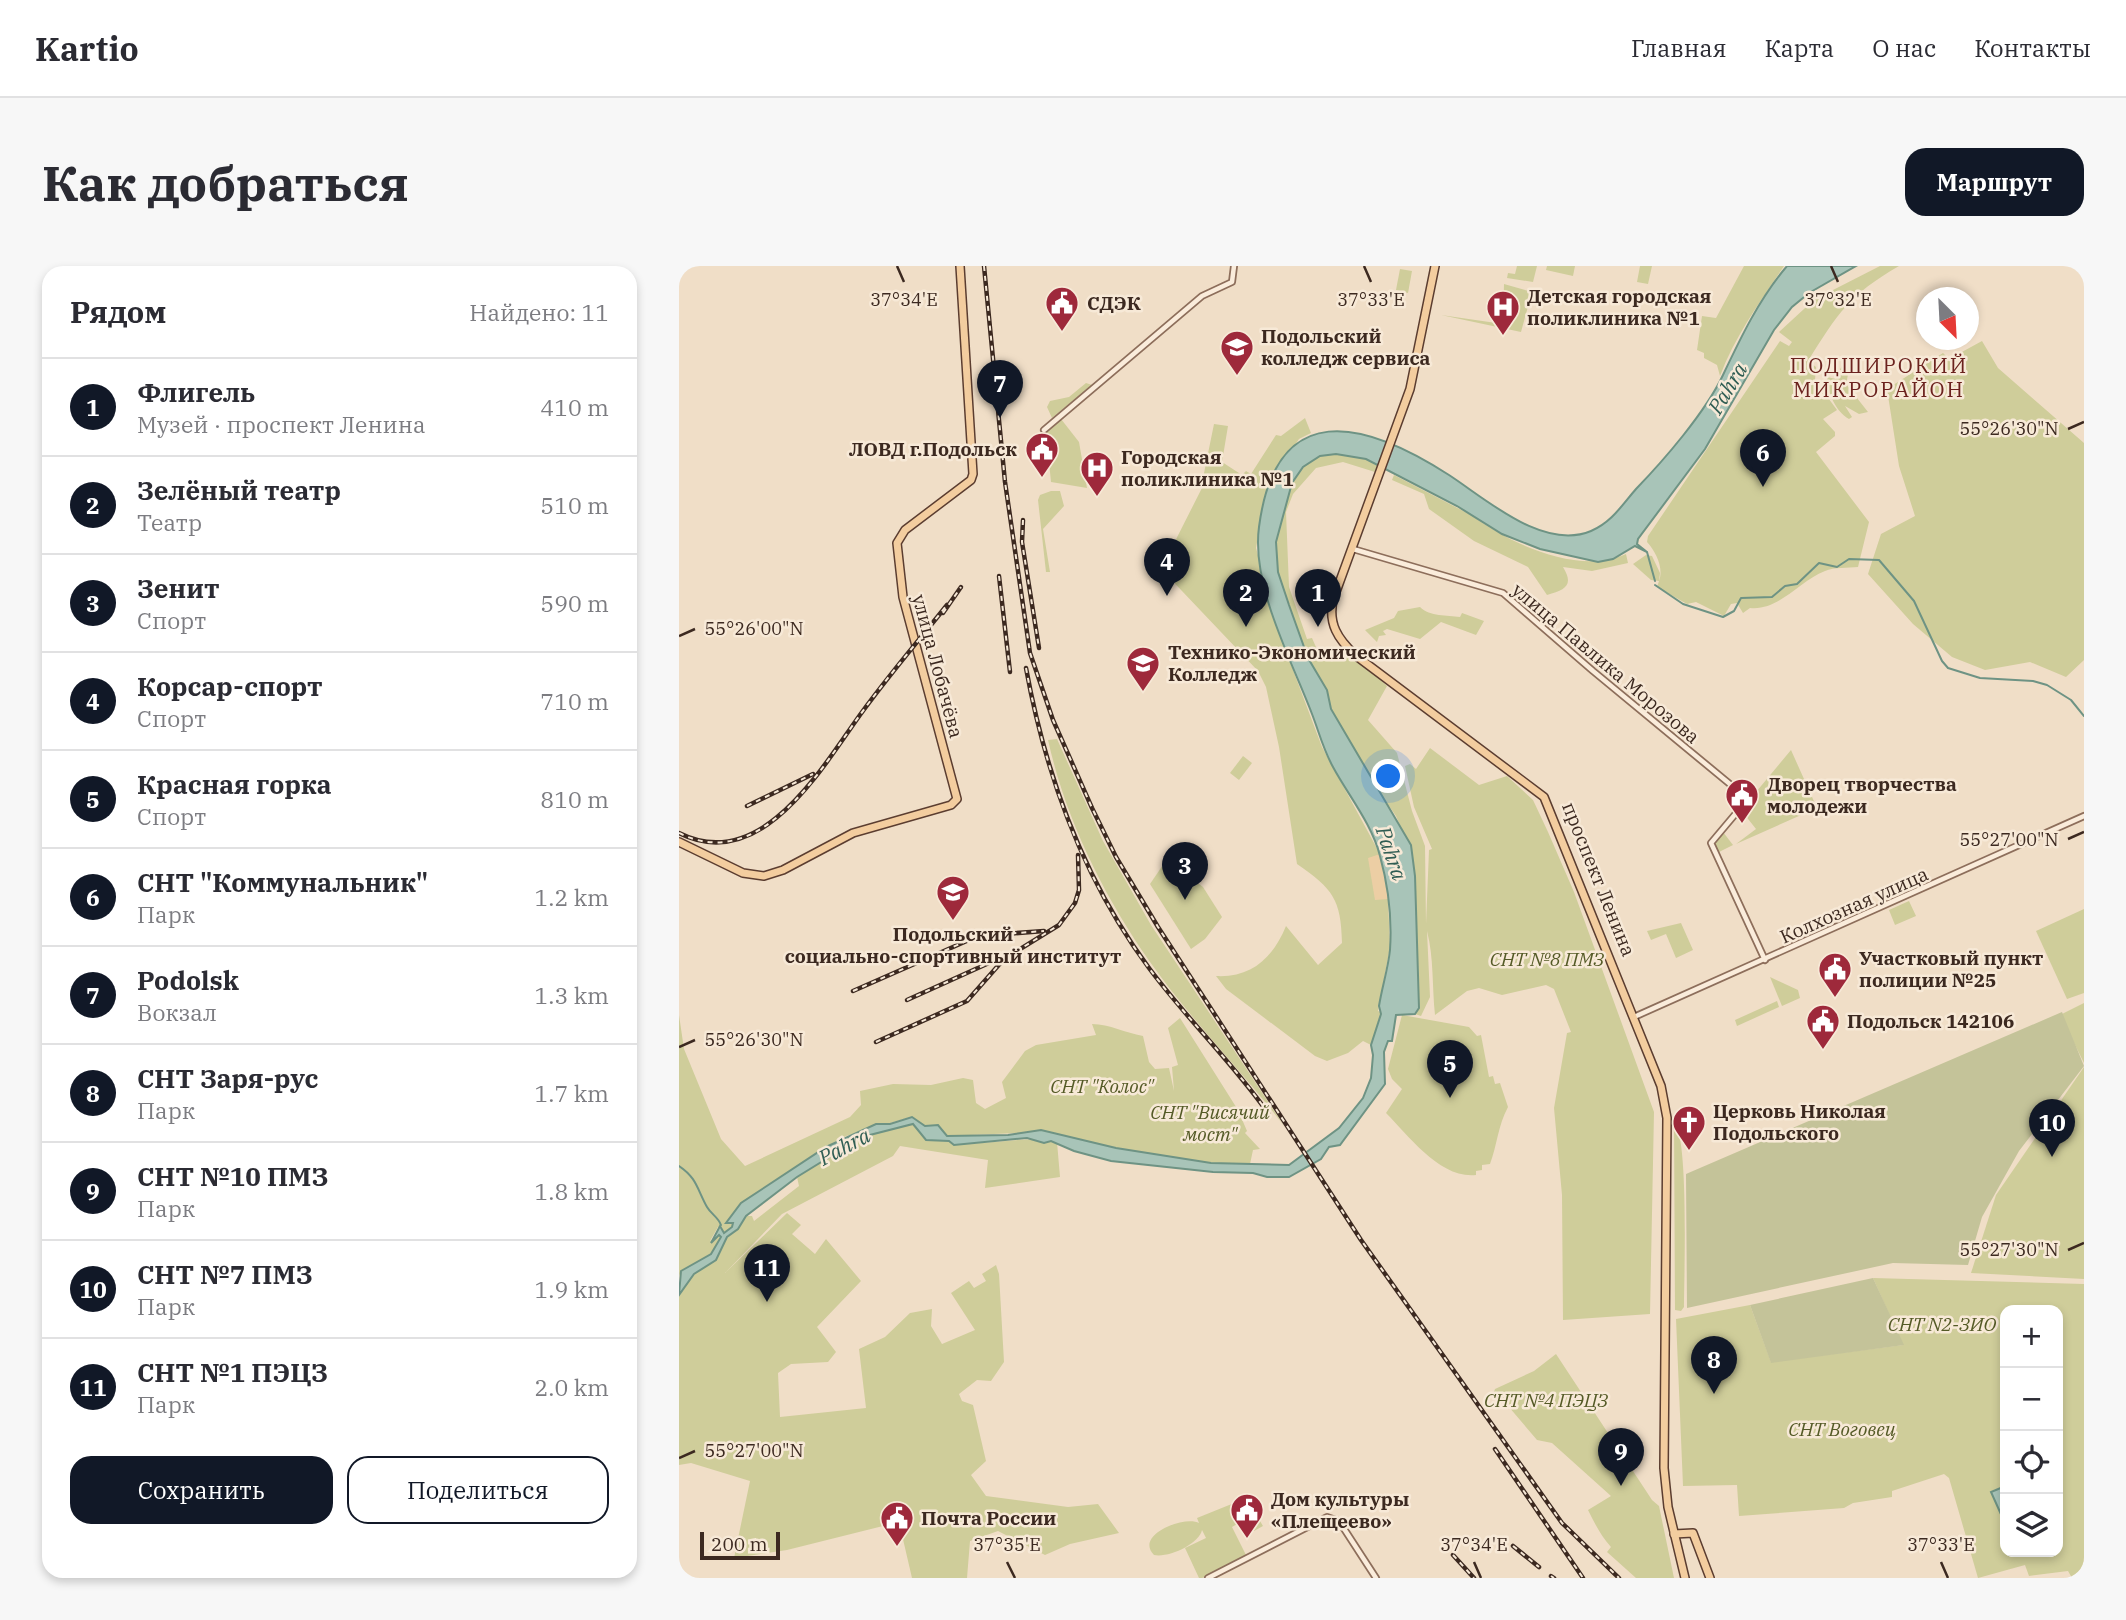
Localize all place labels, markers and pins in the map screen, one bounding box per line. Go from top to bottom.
public building icon: СДЭК [1043,284,1081,333]
place label: Детская городская поликлиника №1 [1527,284,1711,330]
hospital icon: Детская городская поликлиника №1 [1484,288,1522,337]
place label: СДЭК [1087,291,1141,315]
place label: Подольский колледж сервиса [1261,324,1431,370]
school or university icon: Подольский колледж сервиса [1218,328,1256,377]
pin: 7 [977,360,1023,418]
pin: 6 [1740,429,1786,487]
public building icon: ЛОВД г.Подольск [1023,430,1061,479]
place label: ЛОВД г.Подольск [849,437,1017,461]
place label: Городская поликлиника №1 [1121,445,1294,491]
hospital icon: Городская поликлиника №1 [1078,449,1116,498]
pin: 4 [1144,538,1190,596]
pin: 2 [1223,569,1269,627]
pin: 1 [1295,569,1341,627]
place label: Технико-Экономический Колледж [1168,640,1416,686]
school or university icon: Технико-Экономический Колледж [1124,644,1162,693]
place label: Дворец творчества молодежи [1767,772,1957,818]
public building icon: Дворец творчества молодежи [1723,776,1761,825]
pin: 3 [1162,842,1208,900]
school or university icon: Подольский социально-спортивный институт [934,873,972,922]
place label: Подольский социально-спортивный институт [785,922,1121,968]
place label: Участковый пункт полиции №25 [1859,946,2043,992]
public building icon: Участковый пункт полиции №25 [1816,950,1854,999]
public building icon: Подольск 142106 [1804,1002,1842,1051]
place label: Подольск 142106 [1847,1009,2014,1033]
pin: 5 [1427,1040,1473,1098]
place label: Церковь Николая Подольского [1713,1099,1886,1145]
pin: 10 [2029,1099,2075,1157]
church icon: Церковь Николая Подольского [1670,1103,1708,1152]
pin: 11 [744,1244,790,1302]
pin: 8 [1691,1336,1737,1394]
pin: 9 [1598,1428,1644,1486]
place label: Дом культуры «Плещеево» [1271,1487,1409,1533]
public building icon: Дом культуры «Плещеево» [1228,1491,1266,1540]
public building icon: Почта России [878,1499,916,1548]
place label: Почта России [921,1506,1056,1530]

